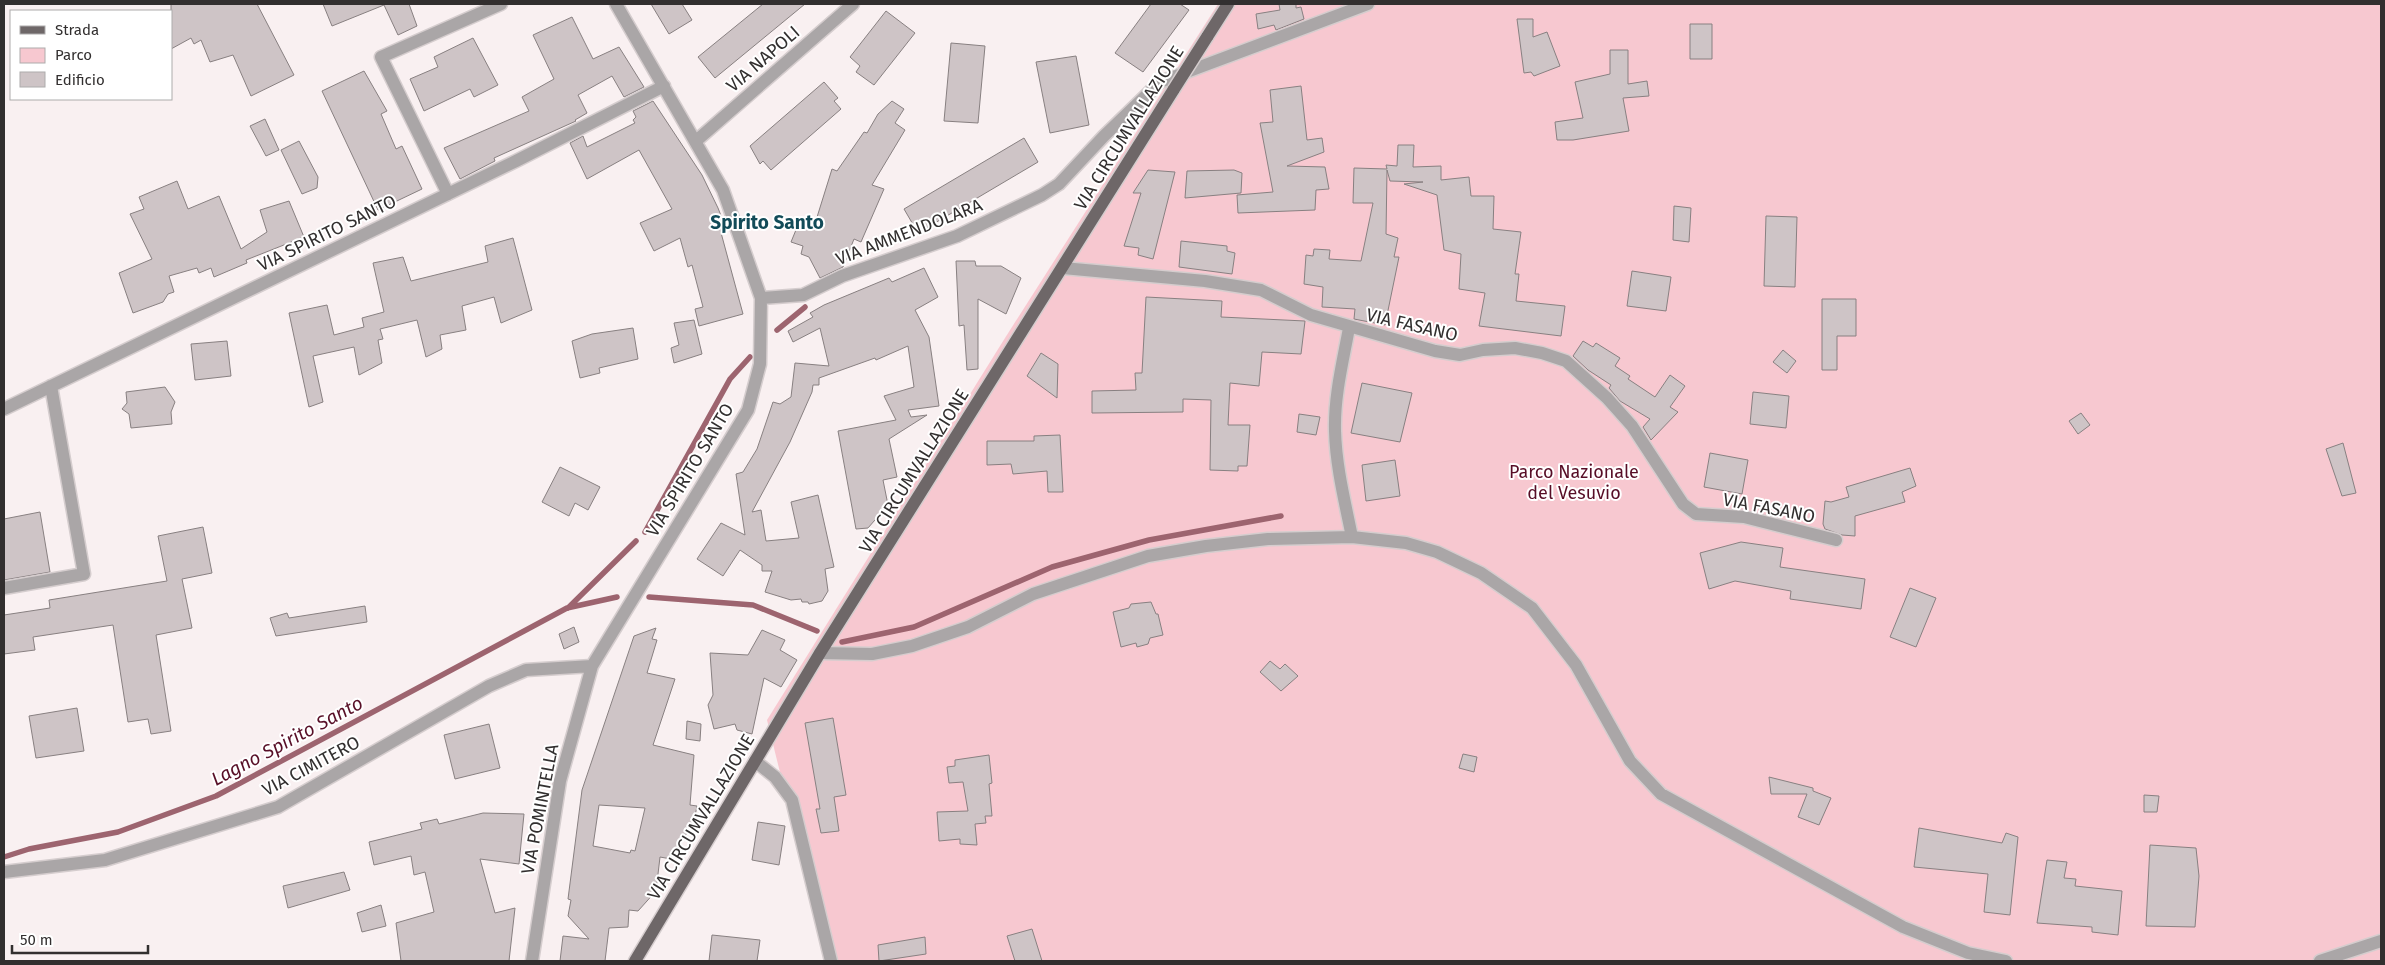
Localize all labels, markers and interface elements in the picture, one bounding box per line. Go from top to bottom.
legend [10,10,172,100]
text: Strada [55,21,99,39]
street label: VIA NAPOLI [722,21,804,97]
street label: VIA CIRCUMVALLAZIONE [1069,42,1189,214]
text: Parco [55,46,92,64]
text: Edificio [55,71,105,89]
street label: VIA SPIRITO SANTO [254,190,400,276]
street label: VIA AMMENDOLARA [833,194,986,270]
district label: Spirito Santo [710,211,824,234]
street label: VIA FASANO [1364,304,1460,346]
street label: VIA CIRCUMVALLAZIONE [854,385,974,557]
street label: VIA SPIRITO SANTO [642,399,738,541]
park label: Parco Nazionale del Vesuvio [1509,461,1639,504]
street label: VIA FASANO [1721,488,1817,528]
water label: Lagno Spirito Santo [207,691,367,791]
street label: VIA CIRCUMVALLAZIONE [643,730,759,904]
street label: VIA CIMITERO [258,731,364,801]
street label: VIA POMINTELLA [517,741,564,876]
scale bar [12,922,149,954]
text: 50 m [20,931,53,949]

